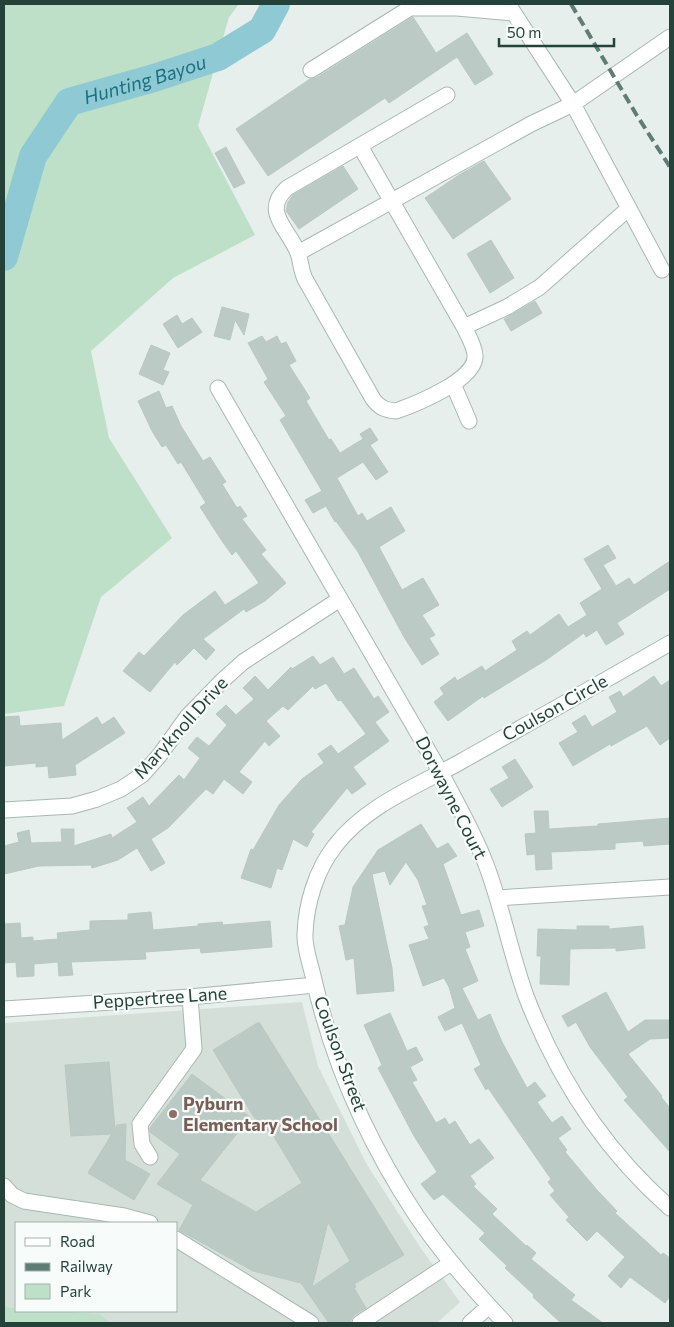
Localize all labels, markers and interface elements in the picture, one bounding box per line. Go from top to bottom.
scale bar [499,15,614,47]
text: 50 m [507,23,541,41]
water label: Hunting Bayou [81,50,209,108]
street label: Coulson Circle [498,669,611,745]
street label: Maryknoll Drive [129,672,232,783]
street label: Dorwayne Court [411,732,492,863]
street label: Peppertree Lane [92,981,228,1013]
street label: Coulson Street [310,993,372,1114]
place label: Pyburn Elementary School [183,1092,338,1135]
marker: Pyburn Elementary School [167,1108,179,1120]
legend [15,1222,178,1312]
text: Road [60,1232,95,1250]
text: Railway [60,1257,113,1275]
text: Park [60,1282,91,1300]

